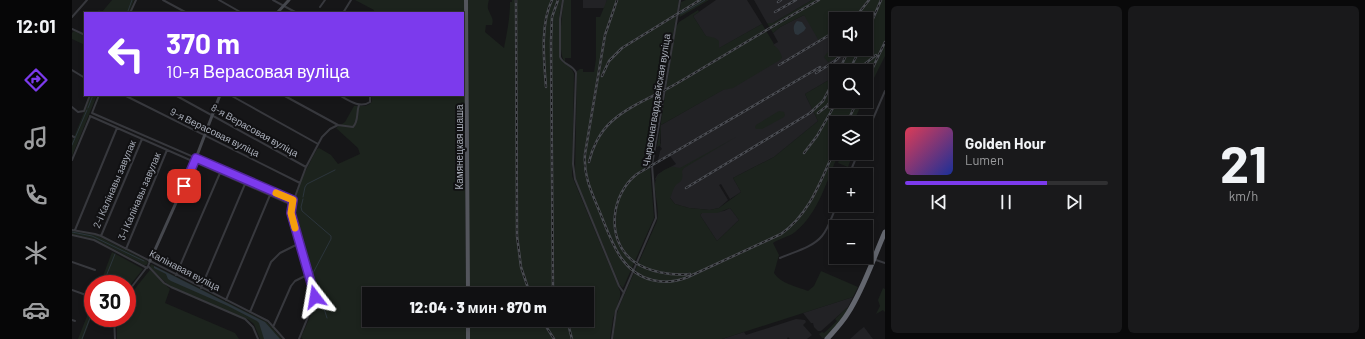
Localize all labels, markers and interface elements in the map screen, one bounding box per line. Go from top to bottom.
map controls [829,12,873,264]
button: sound [829,12,873,56]
text: 12:01 [16,15,56,37]
text: 370 m [166,26,240,60]
icon: left [100,28,152,80]
street label: Чырвонагвардзейская вуліца [640,32,672,167]
text: 10-я Верасовая вуліца [166,60,349,82]
button: search [829,64,873,108]
icon: directions [22,66,50,94]
street label: 8-я Верасовая вуліца [209,101,301,159]
street label: Камянецкая шаша [453,104,465,190]
street label: 9-я Верасовая вуліца [168,105,262,159]
button: layers [829,116,873,160]
icon: music [22,124,50,152]
text: 21 [1220,131,1267,193]
text: Golden Hour [965,134,1046,152]
street label: 2-і Калінавы завулак [90,138,138,230]
street label: 3-і Калінавы завулак [115,150,163,242]
text: Lumen [965,152,1004,168]
button: + [829,168,873,212]
pin [167,169,201,203]
icon: arrive [173,175,195,197]
icon: phone [22,181,50,209]
text: km/h [1229,188,1258,204]
icon: previous [928,191,950,213]
icon: pause [995,191,1017,213]
icon: next [1063,191,1085,213]
button: − [829,220,873,264]
icon: climate [22,239,50,267]
street label: Калінавая вуліца [148,247,223,293]
speed limit sign: 30 [84,275,136,327]
position arrow [294,276,336,318]
icon: car [22,296,50,324]
text: 12:04 · 3 мин · 870 m [409,298,547,316]

